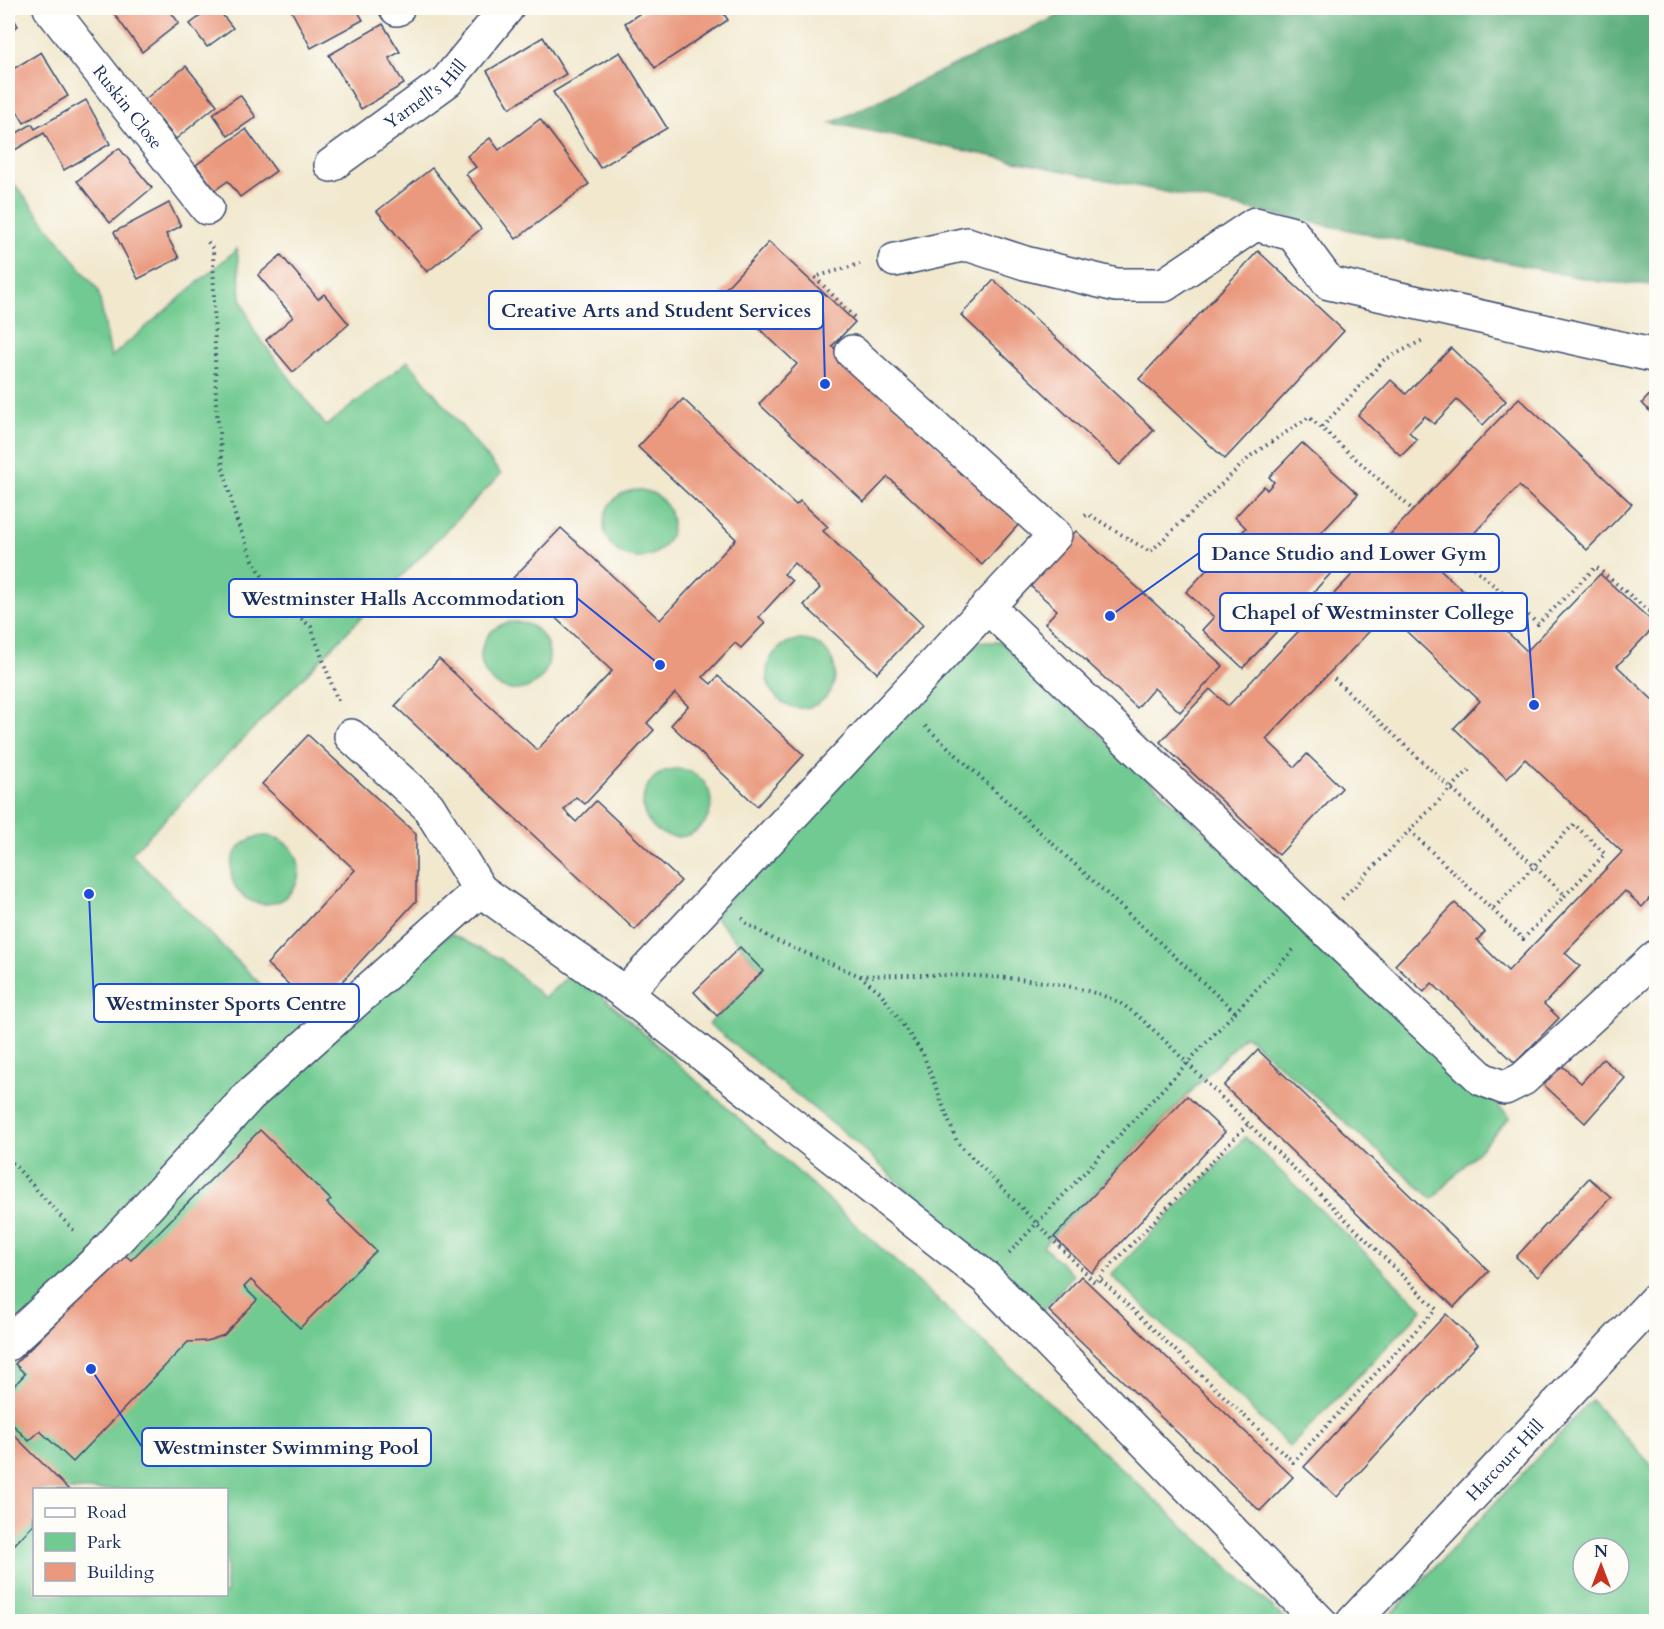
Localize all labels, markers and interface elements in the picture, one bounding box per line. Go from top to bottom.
street label: Yarnell's Hill [379,54,473,136]
street label: Ruskin Close [87,60,168,155]
callout: Creative Arts and Student Services [489,291,823,329]
text: Creative Arts and Student Services [501,297,811,324]
callout: Dance Studio and Lower Gym [1199,534,1499,572]
text: Dance Studio and Lower Gym [1211,540,1487,567]
callout: Westminster Halls Accommodation [229,579,577,617]
text: Westminster Halls Accommodation [240,585,565,612]
callout: Chapel of Westminster College [1220,593,1527,631]
text: Chapel of Westminster College [1232,599,1514,626]
callout: Westminster Sports Centre [94,984,359,1022]
text: Westminster Sports Centre [104,990,347,1017]
street label: Harcourt Hill [1461,1414,1550,1507]
callout: Westminster Swimming Pool [142,1428,431,1466]
text: Westminster Swimming Pool [152,1434,419,1461]
legend [33,1488,228,1596]
text: Road [87,1500,127,1525]
text: Park [87,1530,122,1555]
north arrow [1571,1536,1631,1596]
text: N [1594,1541,1608,1563]
text: Building [87,1560,155,1585]

